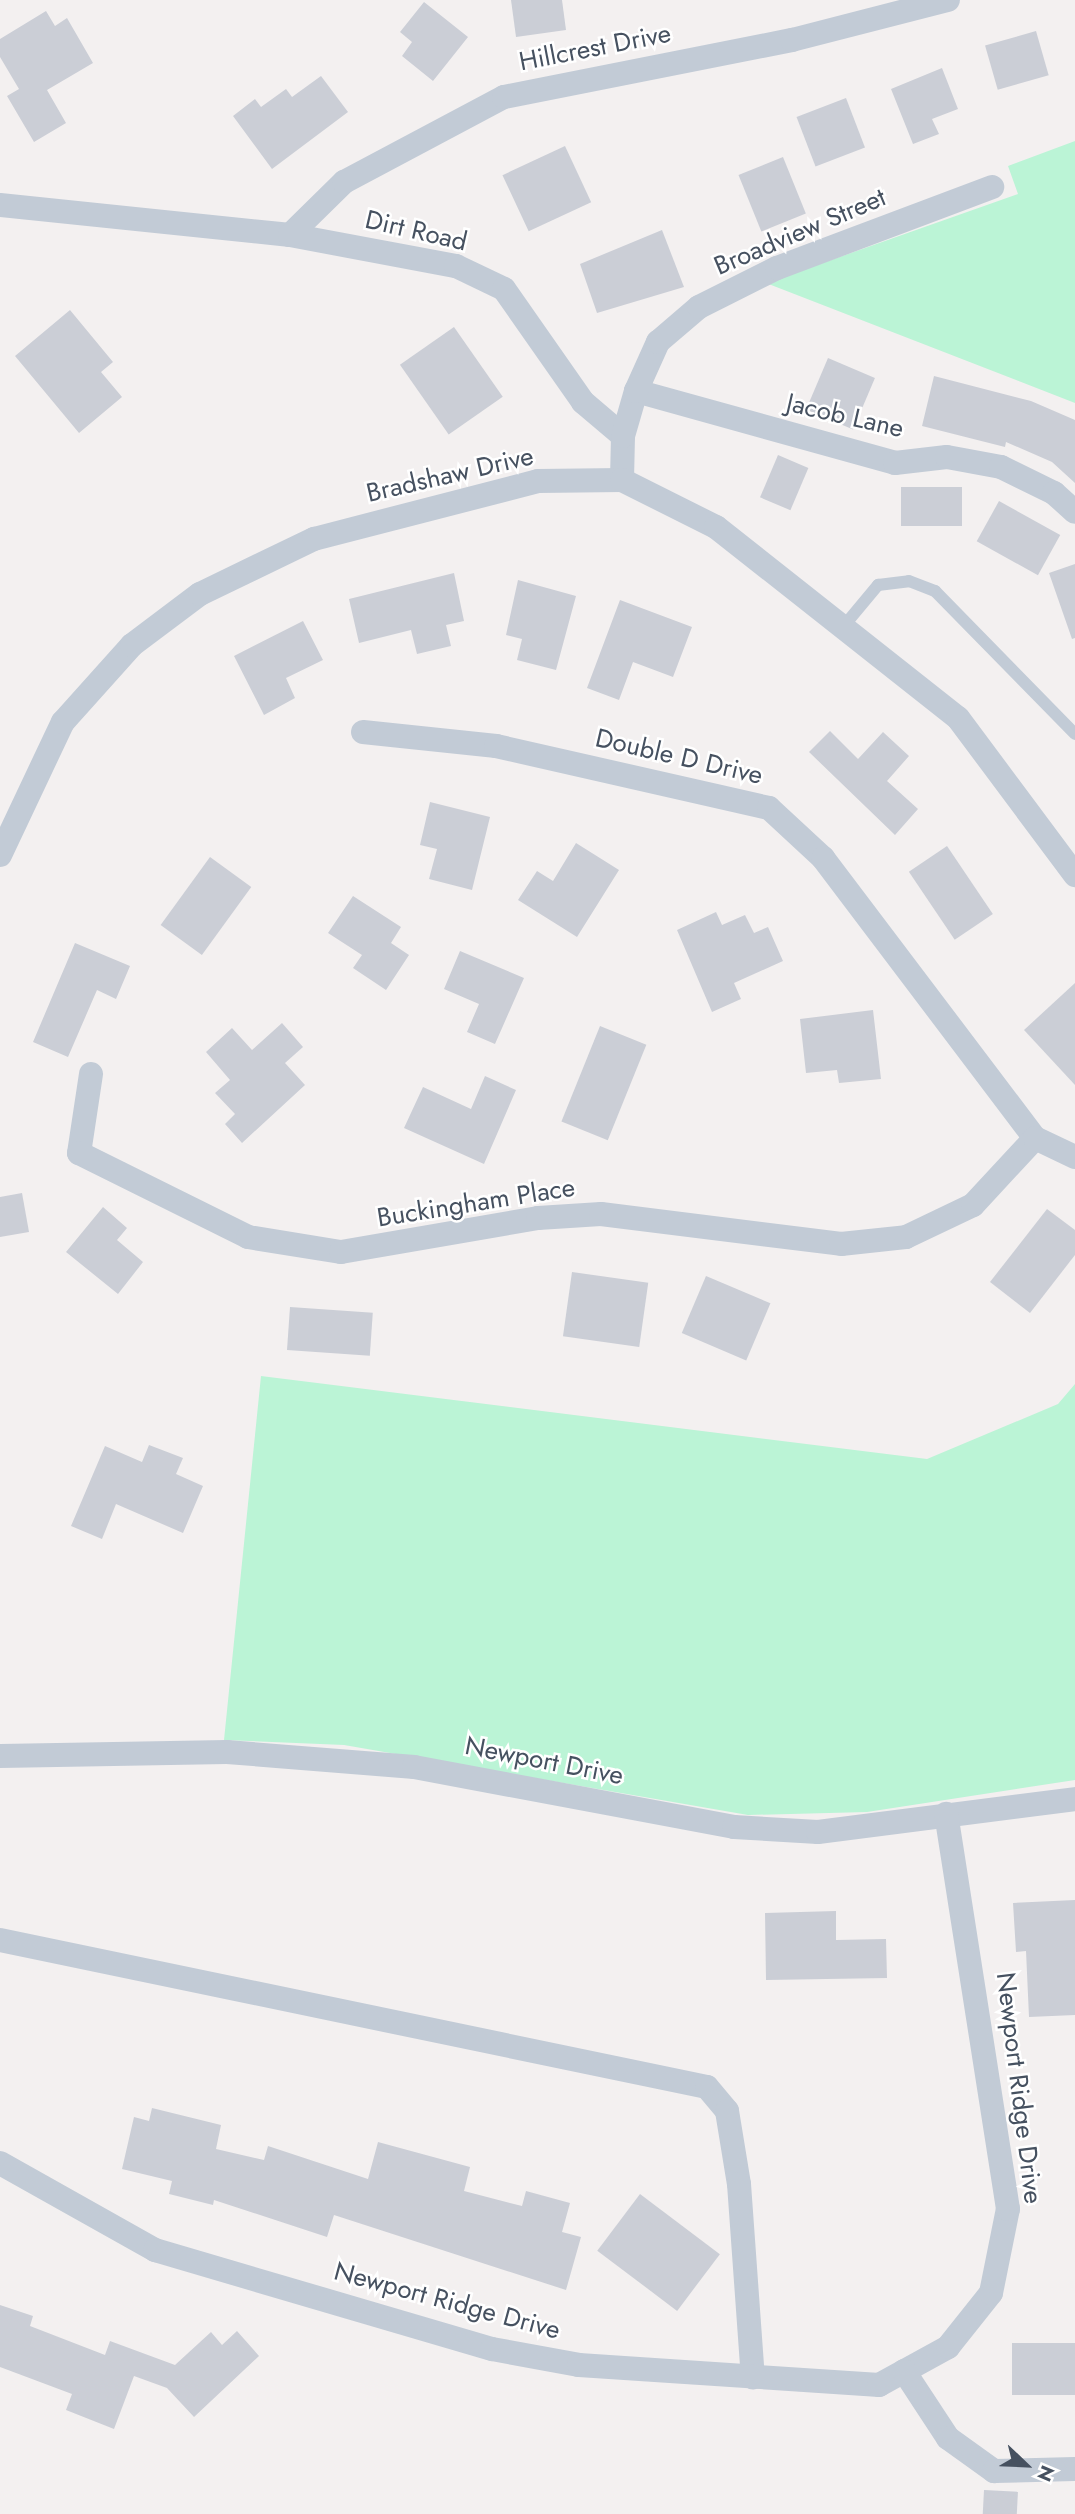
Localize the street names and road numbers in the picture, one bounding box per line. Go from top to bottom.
street label: Hillcrest Drive [516,18,674,78]
street label: Broadview Street [710,182,890,282]
street label: Dirt Road [362,204,470,258]
street label: Jacob Lane [783,387,907,445]
street label: Bradshaw Drive [363,441,537,509]
street label: Double D Drive [592,723,766,791]
street label: Buckingham Place [375,1172,577,1234]
street label: Newport Drive [462,1730,626,1792]
street label: Newport Ridge Drive [989,1971,1049,2205]
street label: Newport Ridge Drive [331,2256,563,2346]

